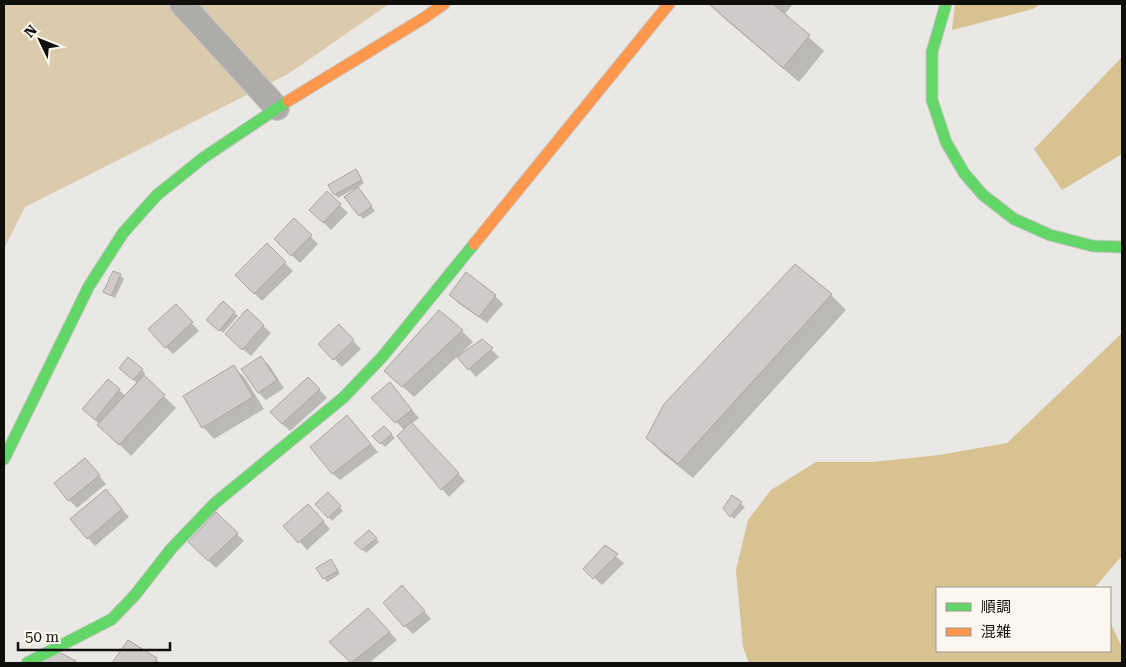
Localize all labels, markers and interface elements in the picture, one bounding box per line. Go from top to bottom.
north arrow [15,15,65,65]
text: N [21,22,40,41]
legend [936,587,1111,652]
text: 順調 [981,598,1011,616]
scale bar [18,620,170,652]
text: 混雑 [981,623,1011,641]
text: 50 m [25,628,60,646]

